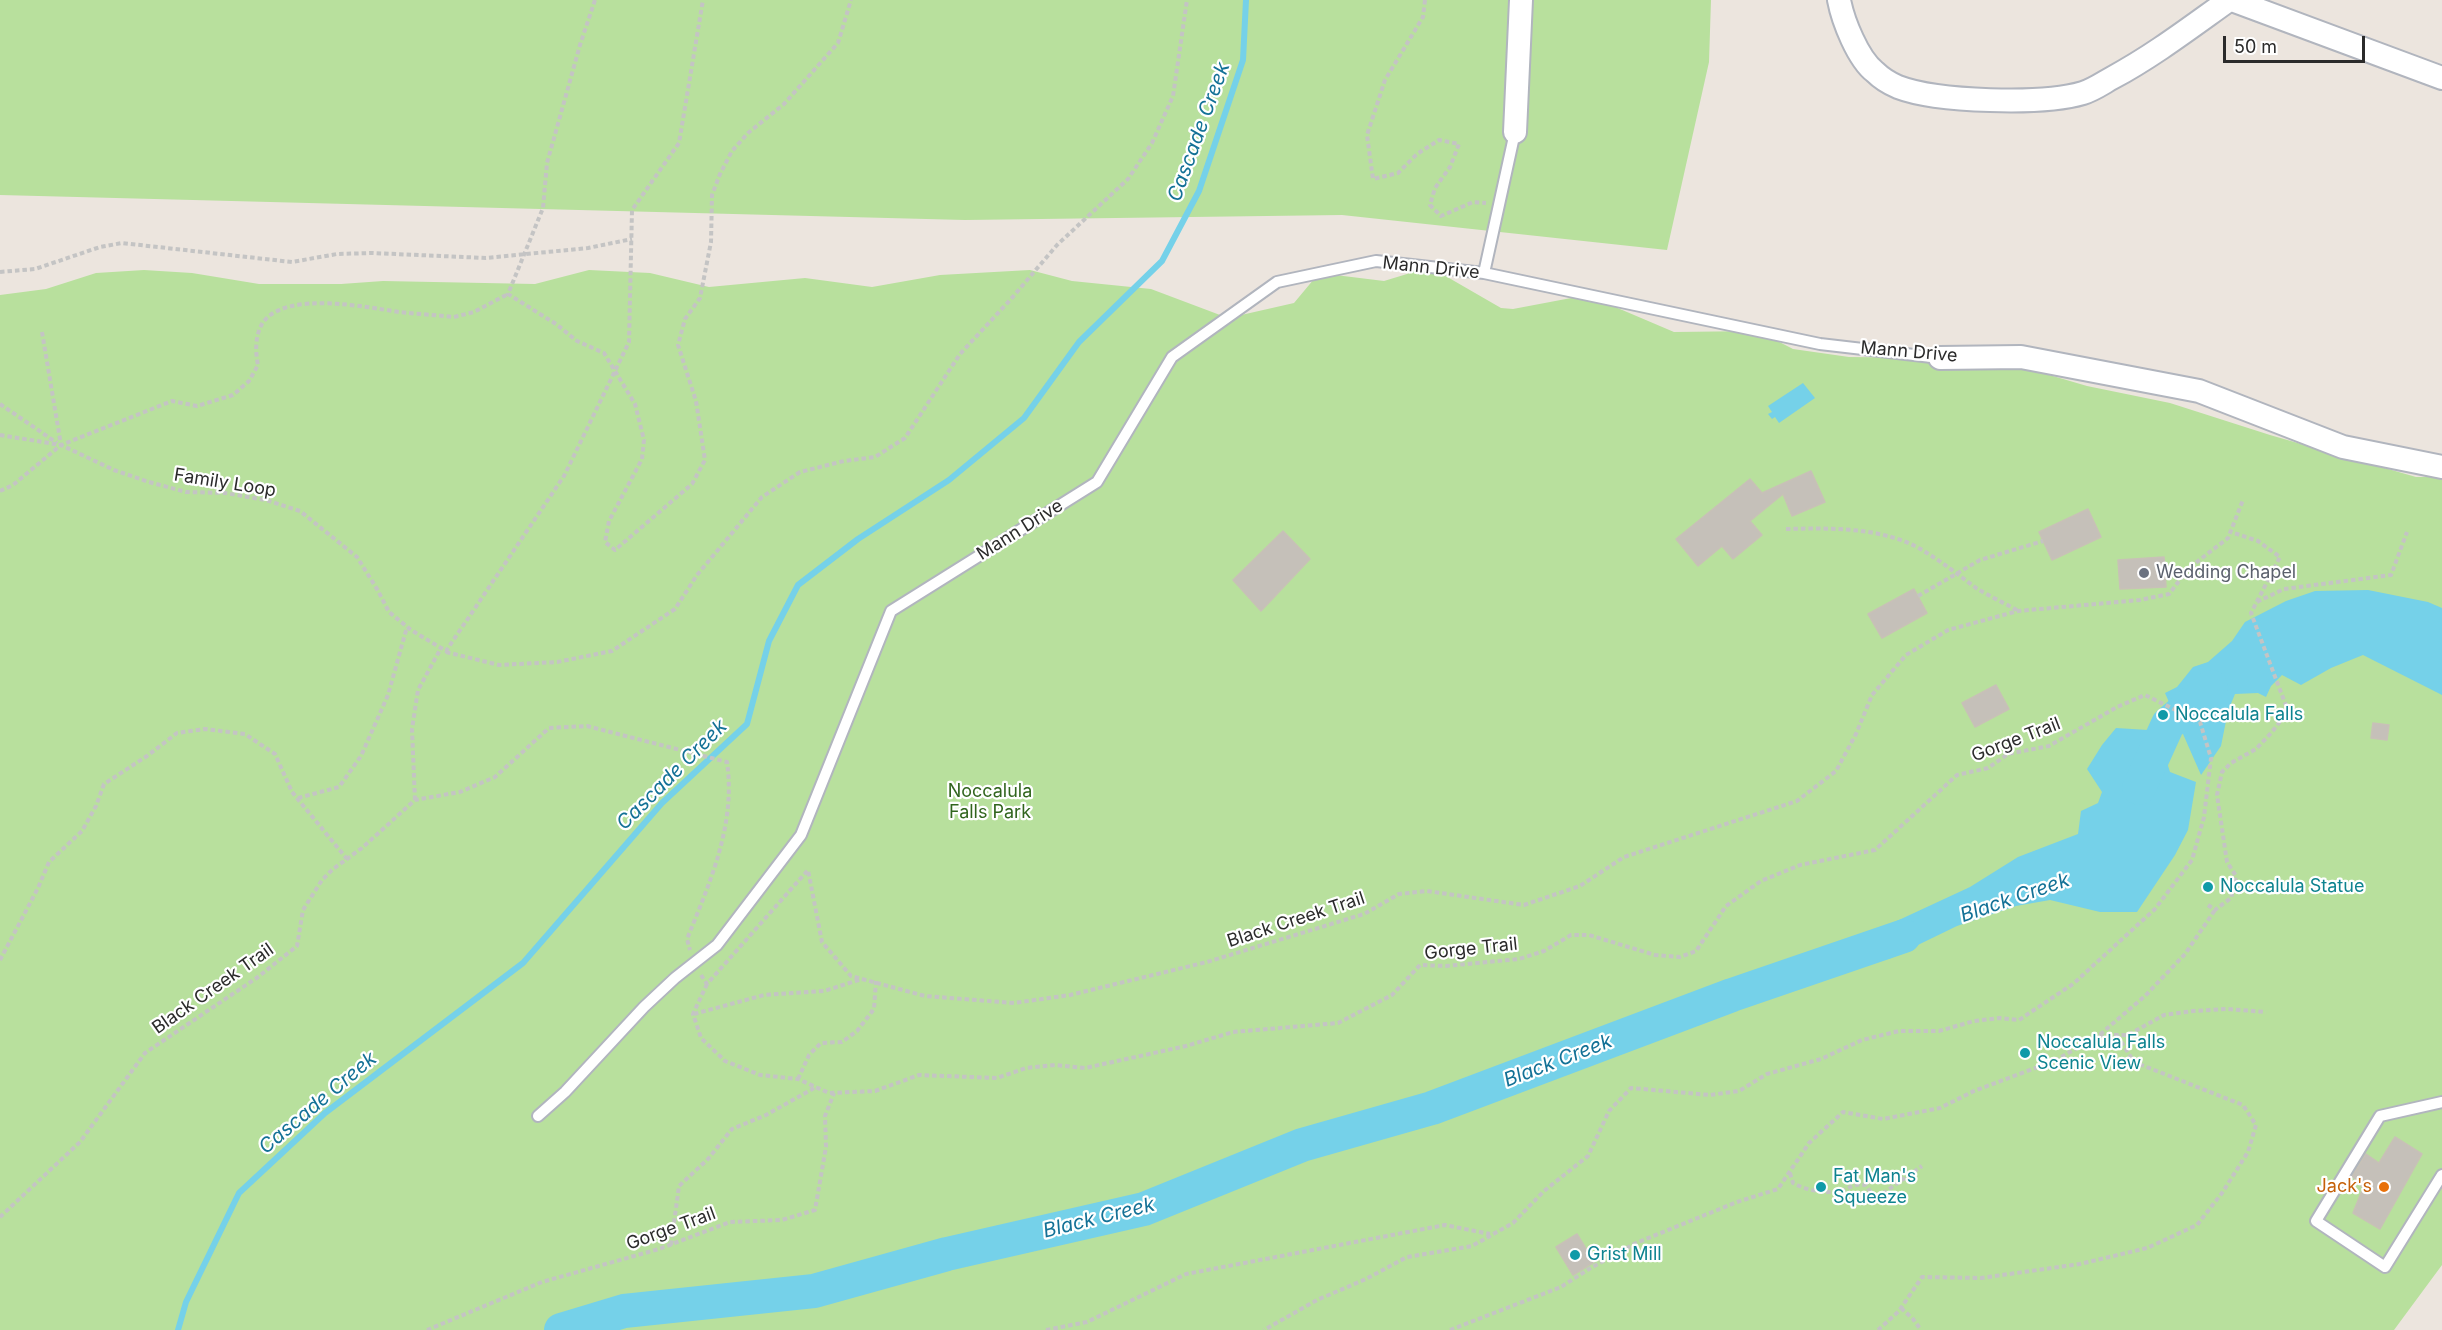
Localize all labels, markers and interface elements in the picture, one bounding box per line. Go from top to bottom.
scale bar [2226,24,2368,62]
text: 50 m [2234,36,2277,57]
water label: Cascade Creek [1163,59,1235,205]
street label: Mann Drive [1381,252,1481,284]
street label: Mann Drive [1860,337,1958,367]
street label: Family Loop [173,464,277,502]
street label: Mann Drive [973,495,1067,565]
place label: Wedding Chapel [2156,562,2296,584]
marker: Wedding Chapel [2137,566,2151,580]
place label: Noccalula Falls [2175,704,2303,726]
marker: Noccalula Falls [2156,708,2170,722]
street label: Gorge Trail [1968,713,2064,767]
water label: Cascade Creek [612,715,732,835]
park label: Noccalula Falls Park [948,781,1032,824]
water label: Black Creek [1957,868,2073,928]
place label: Noccalula Statue [2220,876,2364,898]
marker: Noccalula Statue [2201,880,2215,894]
street label: Black Creek Trail [1225,888,1367,952]
street label: Gorge Trail [1423,933,1519,965]
street label: Black Creek Trail [148,939,278,1039]
water label: Black Creek [1500,1029,1616,1093]
place label: Noccalula Falls Scenic View [2037,1032,2165,1074]
marker: Noccalula Falls Scenic View [2018,1046,2032,1060]
water label: Cascade Creek [254,1047,382,1159]
place label: Fat Man's Squeeze [1833,1166,1916,1208]
place label: Jack's [2317,1176,2372,1198]
marker: Fat Man's Squeeze [1814,1180,1828,1194]
marker: Jack's [2377,1180,2391,1194]
water label: Black Creek [1041,1193,1157,1243]
street label: Gorge Trail [623,1203,719,1255]
place label: Grist Mill [1587,1244,1662,1266]
marker: Grist Mill [1568,1248,1582,1262]

